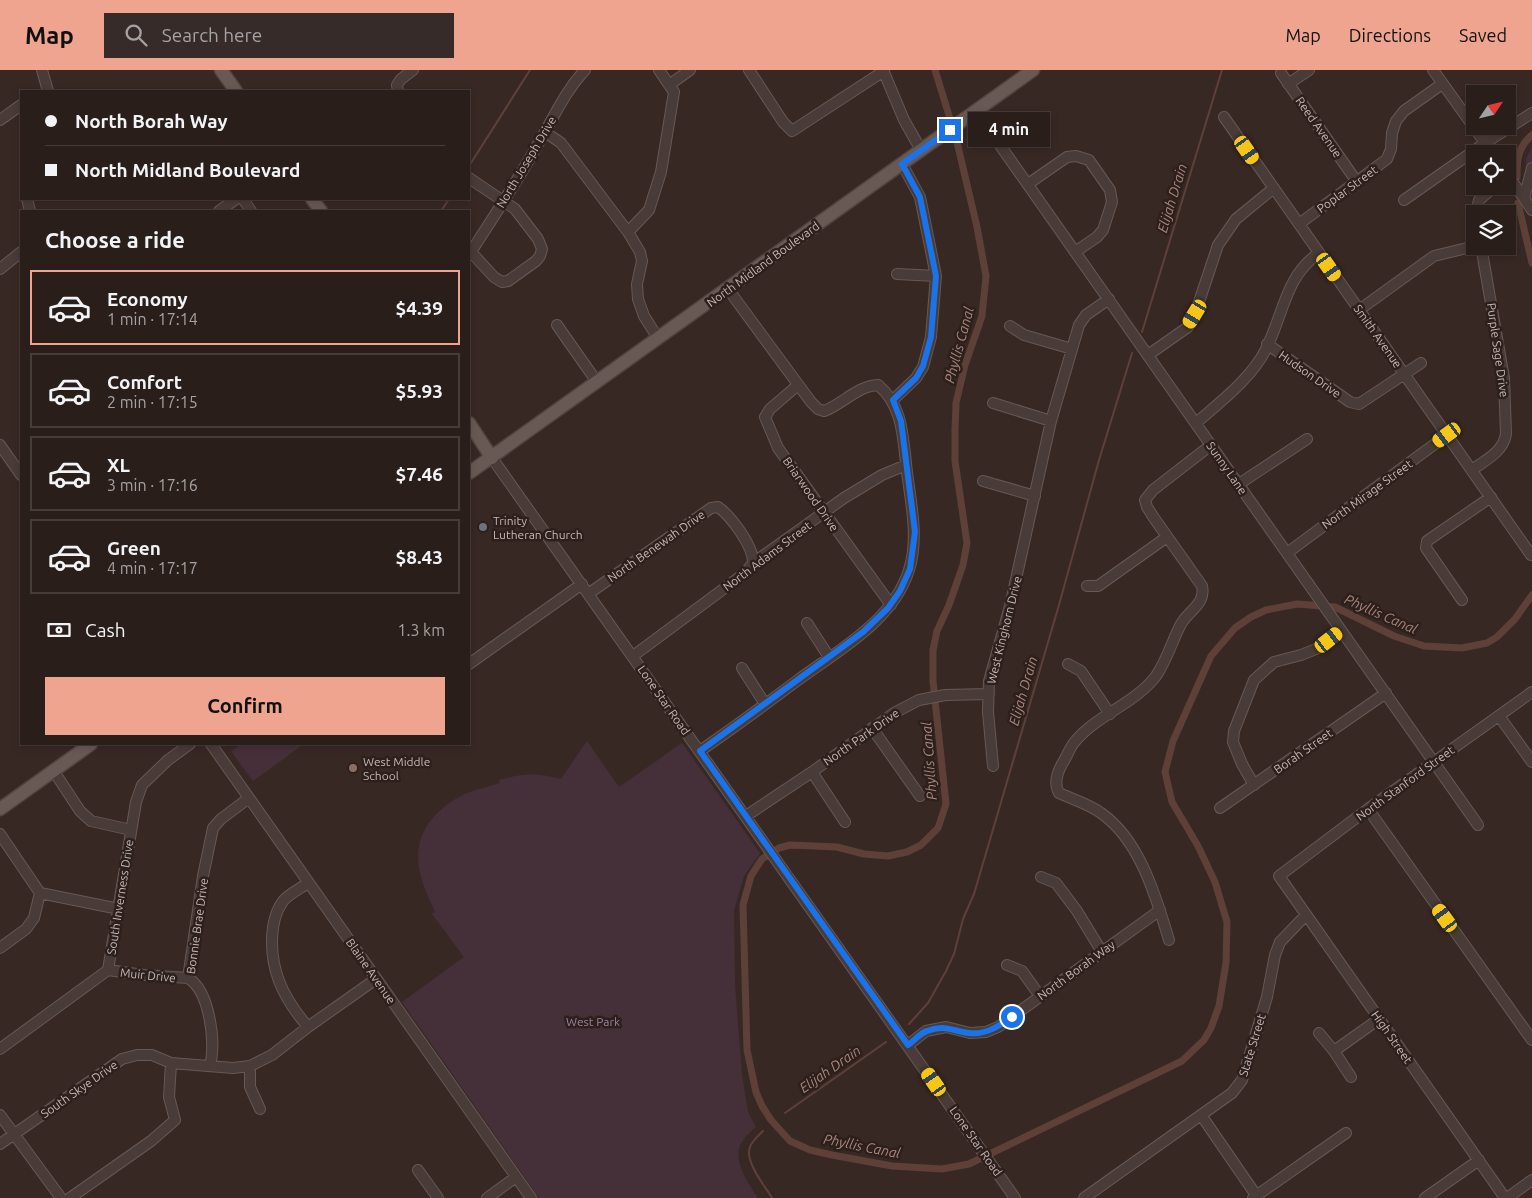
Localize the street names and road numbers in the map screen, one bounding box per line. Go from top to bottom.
street label: Reed Avenue [1293,94,1345,160]
street label: North Joseph Drive [494,114,558,210]
street label: Poplar Street [1314,163,1380,215]
street label: North Midland Boulevard [704,219,822,309]
street label: Smith Avenue [1351,302,1405,370]
street label: Purple Sage Drive [1485,302,1511,398]
street label: Hudson Drive [1277,348,1343,400]
street label: Sunny Lane [1204,439,1250,497]
street label: Briarwood Drive [781,454,841,534]
street label: North Mirage Street [1319,457,1415,531]
street label: North Benewah Drive [605,508,707,584]
street label: North Adams Street [720,518,814,593]
street label: West Kinghorn Drive [984,575,1024,685]
street label: Lone Star Road [635,663,693,737]
street label: North Park Drive [821,706,901,768]
street label: Borah Street [1271,726,1335,776]
street label: North Stanford Street [1354,743,1457,823]
street label: South Inverness Drive [104,839,136,955]
street label: Bonnie Brae Drive [184,877,210,975]
street label: Blaine Avenue [344,936,398,1006]
street label: North Borah Way [1035,938,1117,1002]
street label: Muir Drive [120,966,176,984]
street label: High Street [1369,1008,1415,1066]
street label: State Street [1236,1012,1268,1078]
street label: South Skye Drive [38,1058,120,1120]
street label: Lone Star Road [947,1104,1005,1178]

